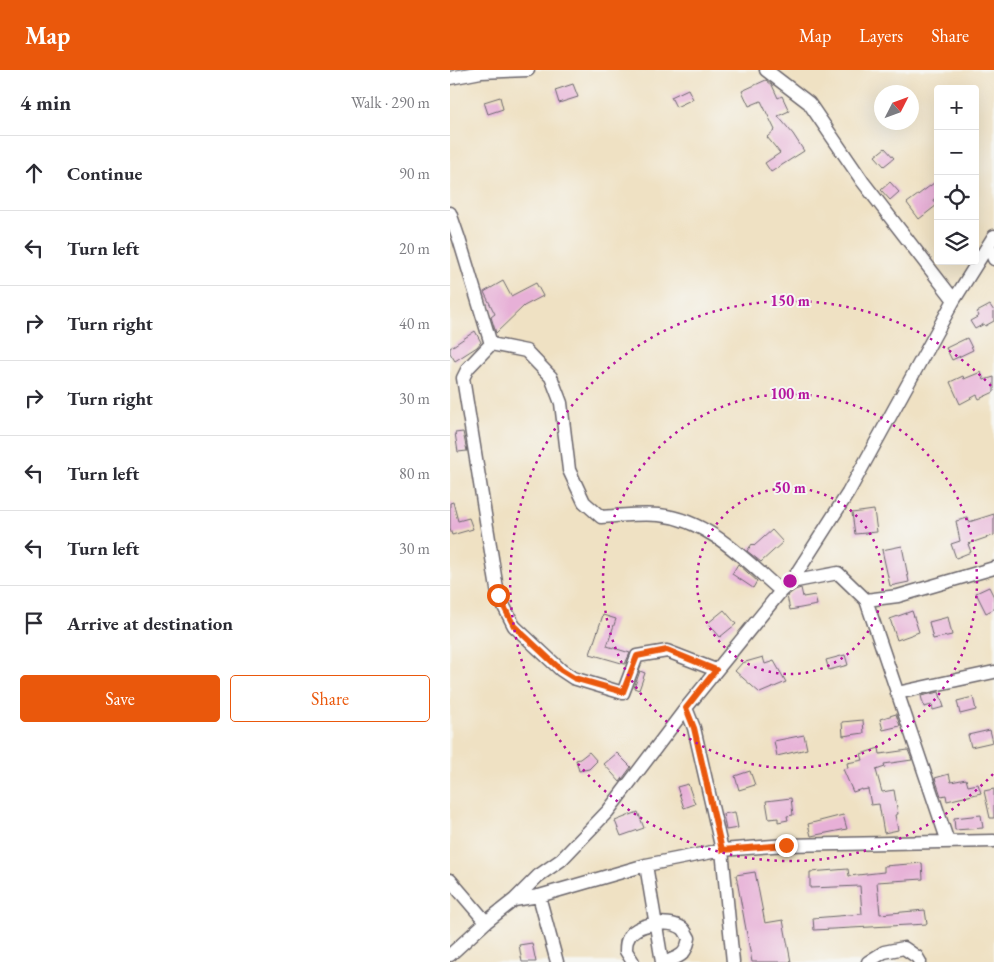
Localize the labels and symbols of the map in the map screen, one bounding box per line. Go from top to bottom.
north arrow [874,85,919,130]
text: 150 m [770,291,810,310]
text: 100 m [770,384,810,403]
text: 50 m [774,478,806,497]
centre of rings [781,572,799,590]
route start [487,584,510,607]
route end [775,834,798,857]

